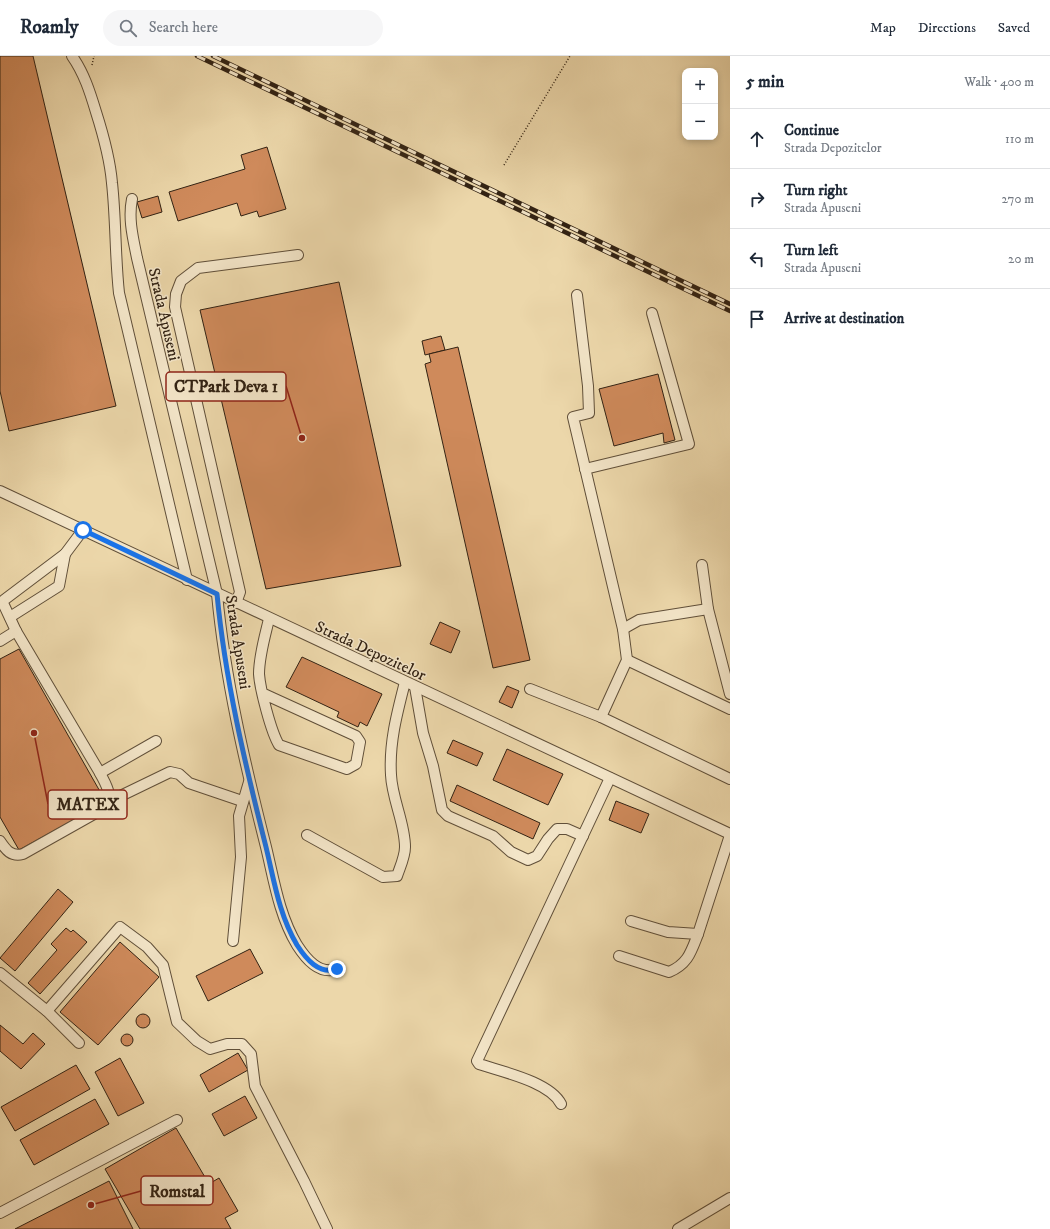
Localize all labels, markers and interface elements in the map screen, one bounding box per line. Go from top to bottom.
search box [103,10,383,46]
text: Roamly [20,16,79,39]
icon: search [117,17,139,39]
text: Search here [149,18,218,37]
text: Map [870,19,896,37]
text: Directions [918,19,976,37]
text: Saved [998,19,1030,37]
map controls [682,68,718,140]
button: + [682,68,718,104]
text: 5 min [746,71,784,93]
text: Walk · 400 m [964,74,1034,90]
button: − [682,104,718,140]
text: Continue [784,121,839,140]
icon: ahead [746,128,768,150]
text: 110 m [1005,131,1034,147]
text: Strada Depozitelor [784,140,882,156]
text: Turn right [784,181,847,200]
icon: right [746,188,768,210]
text: 270 m [1002,191,1034,207]
text: Strada Apuseni [784,200,861,216]
text: Turn left [784,241,838,260]
icon: left [746,248,768,270]
text: 20 m [1008,251,1034,267]
text: Strada Apuseni [784,260,861,276]
street label: Strada Apuseni [144,266,184,363]
icon: arrive [746,308,768,330]
text: Arrive at destination [784,309,904,328]
callout: CTPark Deva 1 [166,372,286,401]
text: CTPark Deva 1 [174,376,278,398]
route start [74,521,92,539]
street label: Strada Apuseni [221,594,255,691]
street label: Strada Depozitelor [312,616,429,685]
callout: MATEX [48,790,127,819]
text: MATEX [56,794,120,816]
route end [328,960,346,978]
callout: Romstal [141,1176,213,1205]
text: Romstal [149,1181,206,1203]

